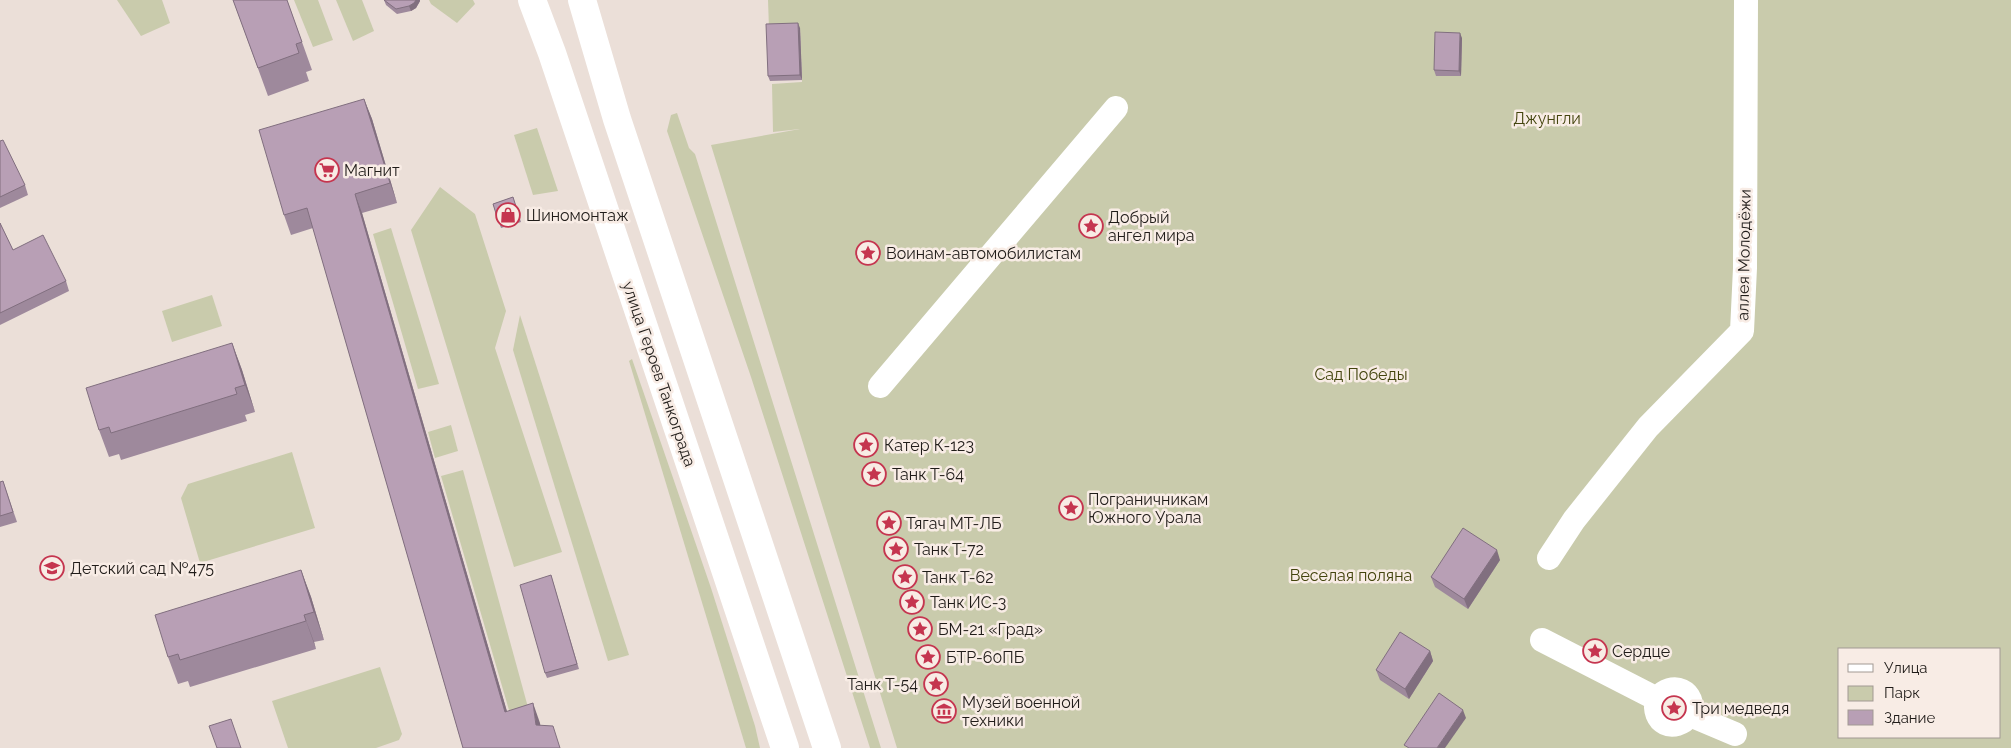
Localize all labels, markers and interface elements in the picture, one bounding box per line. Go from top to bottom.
park label: Джунгли [1513,109,1581,128]
supermarket icon: Магнит [314,157,340,183]
place label: Магнит [344,161,400,180]
street label: аллея Молодёжи [1733,189,1755,321]
shop icon: Шиномонтаж [495,202,521,228]
place label: Шиномонтаж [526,206,629,225]
place label: Добрый ангел мира [1108,208,1194,245]
place icon: Добрый ангел мира [1078,213,1104,239]
place icon: Воинам-автомобилистам [855,240,881,266]
place label: Воинам-автомобилистам [886,244,1081,263]
street label: улица Героев Танкограда [618,279,700,469]
park label: Сад Победы [1314,365,1408,384]
place icon: Катер К-123 [853,432,879,458]
place label: Катер К-123 [884,436,974,455]
place icon: Танк Т-64 [861,461,887,487]
place label: Танк Т-64 [892,465,964,484]
place label: Пограничникам Южного Урала [1088,490,1208,527]
place icon: Пограничникам Южного Урала [1058,495,1084,521]
place icon: Тягач МТ-ЛБ [876,510,902,536]
place label: Тягач МТ-ЛБ [906,514,1001,533]
place icon: Танк Т-72 [883,536,909,562]
place label: Танк Т-72 [914,540,984,559]
school or university icon: Детский сад №475 [39,555,65,581]
place label: Детский сад №475 [70,559,214,578]
place icon: Танк Т-62 [892,564,918,590]
park label: Веселая поляна [1290,566,1412,585]
place label: Танк Т-62 [922,568,994,587]
place icon: Танк ИС-3 [899,589,925,615]
place label: Танк ИС-3 [930,593,1006,612]
place icon: БМ-21 «Град» [907,616,933,642]
place label: БМ-21 «Град» [938,620,1043,639]
place icon: Сердце [1582,638,1608,664]
place label: Сердце [1612,642,1670,661]
place icon: БТР-60ПБ [915,644,941,670]
place label: БТР-60ПБ [946,648,1024,667]
legend [1838,648,2001,738]
text: Улица [1884,659,1928,677]
place icon: Танк Т-54 [923,671,949,697]
place label: Танк Т-54 [847,675,918,694]
text: Парк [1884,684,1920,702]
place label: Музей военной техники [962,693,1080,730]
place icon: Три медведя [1661,695,1687,721]
museum icon: Музей военной техники [931,698,957,724]
place label: Три медведя [1692,699,1789,718]
text: Здание [1884,709,1936,727]

